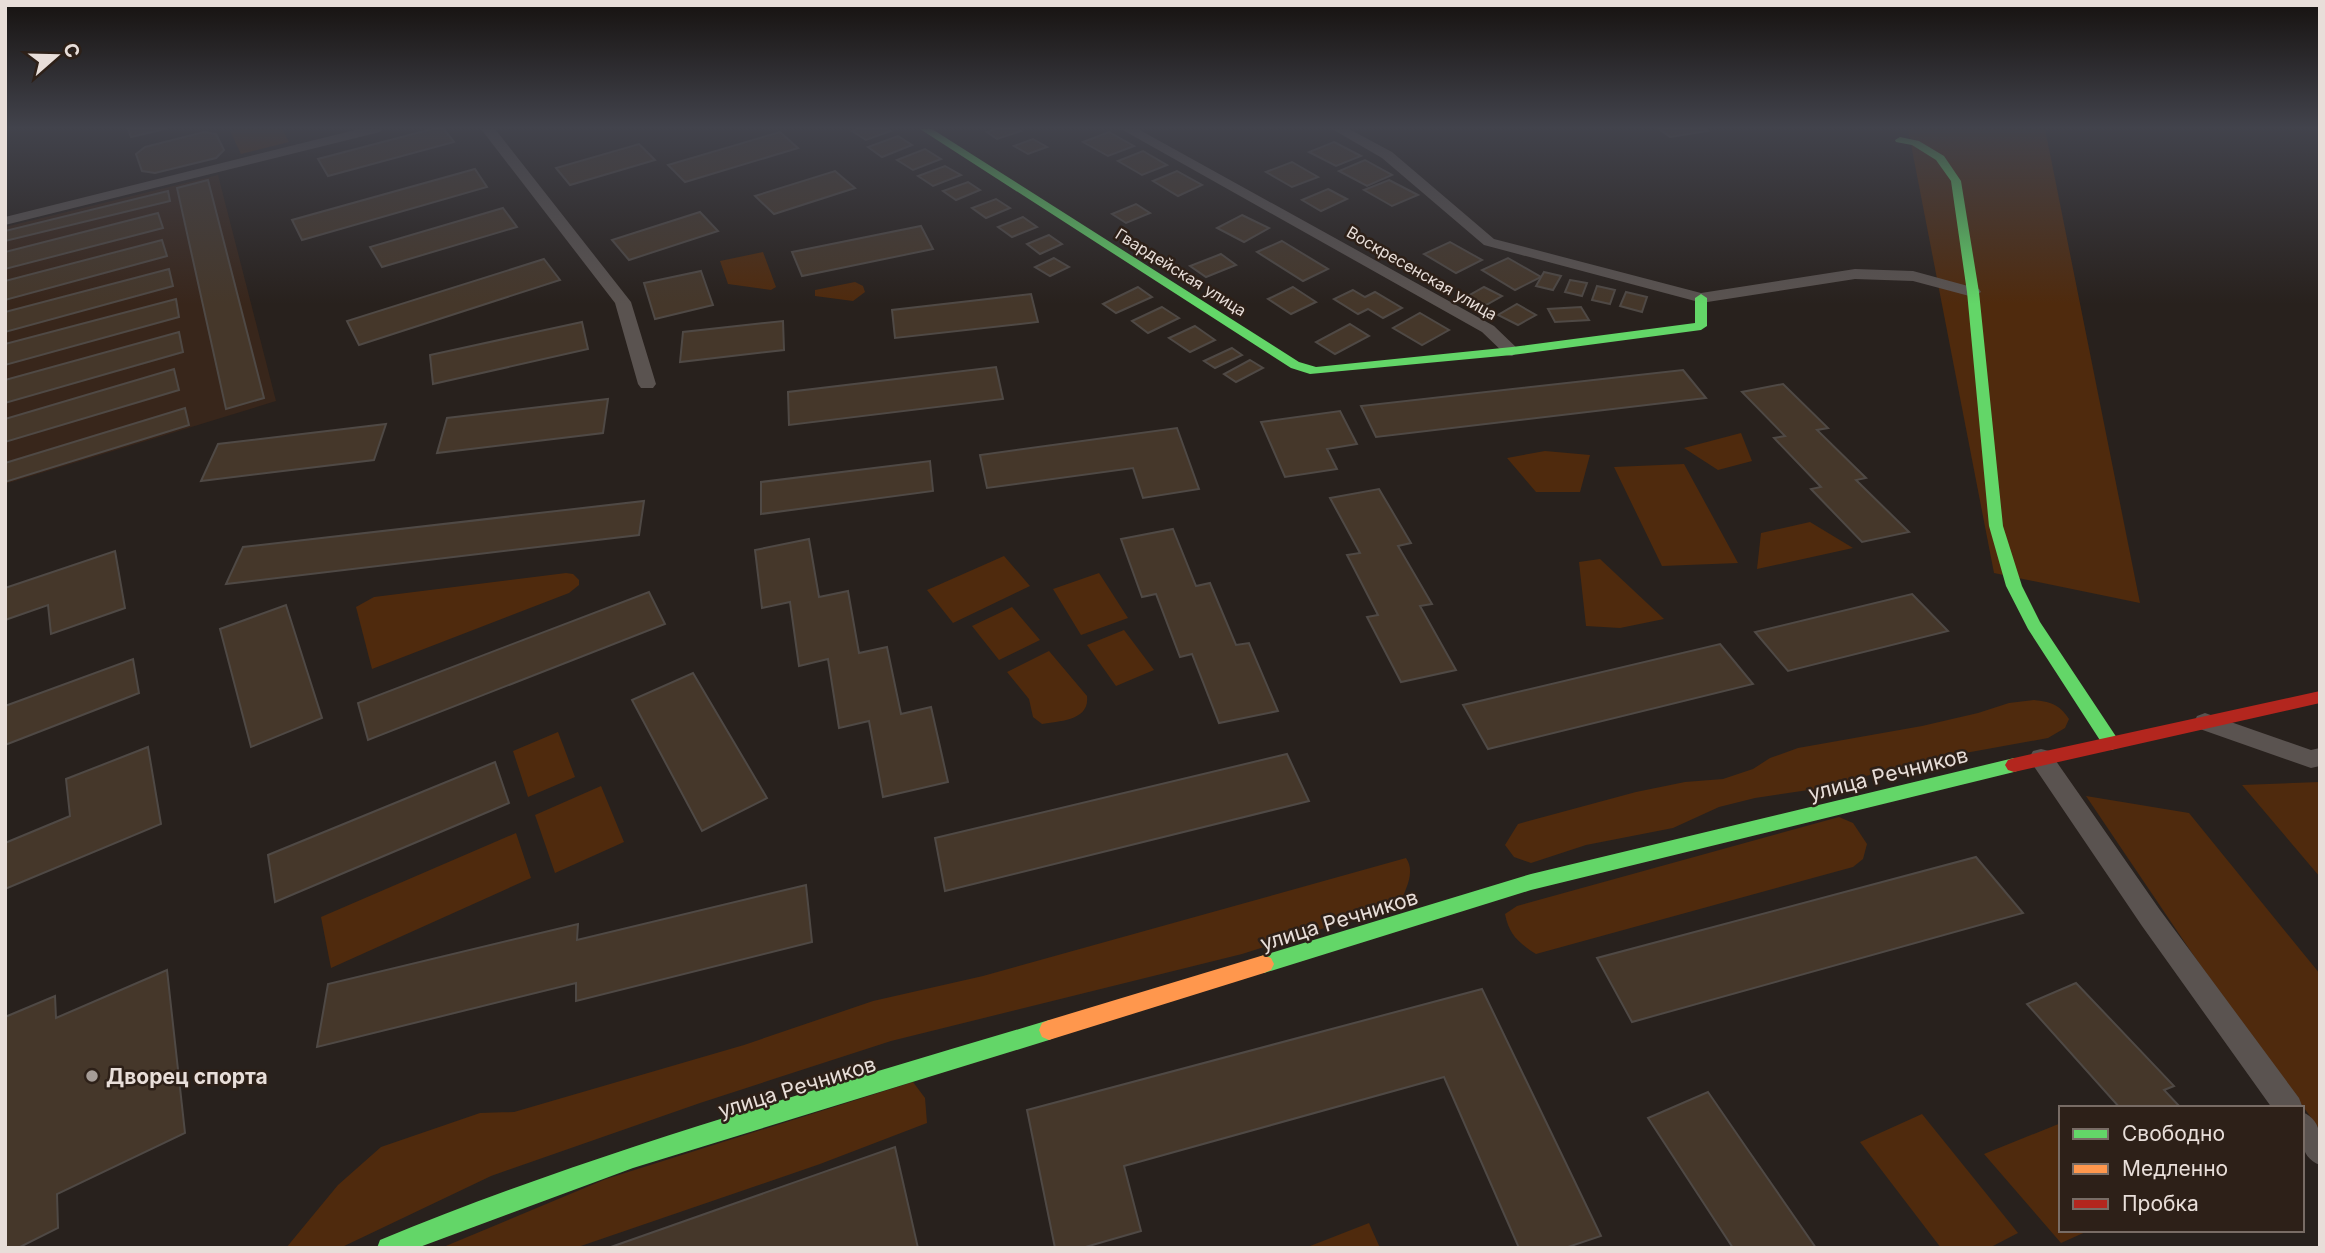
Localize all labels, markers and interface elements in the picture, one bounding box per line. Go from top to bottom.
north arrow [21,21,91,91]
text: С [58,40,85,61]
street label: Воскресенская улица [1343,222,1501,324]
street label: Гвардейская улица [1112,224,1250,320]
street label: улица Речников [1806,742,1970,806]
street label: улица Речников [1257,884,1421,956]
street label: улица Речников [715,1051,879,1123]
place label: Дворец спорта [106,1064,268,1089]
marker: Дворец спорта [84,1068,100,1084]
legend [2059,1106,2304,1232]
text: Свободно [2122,1121,2225,1146]
text: Медленно [2122,1156,2228,1181]
text: Пробка [2122,1191,2199,1216]

